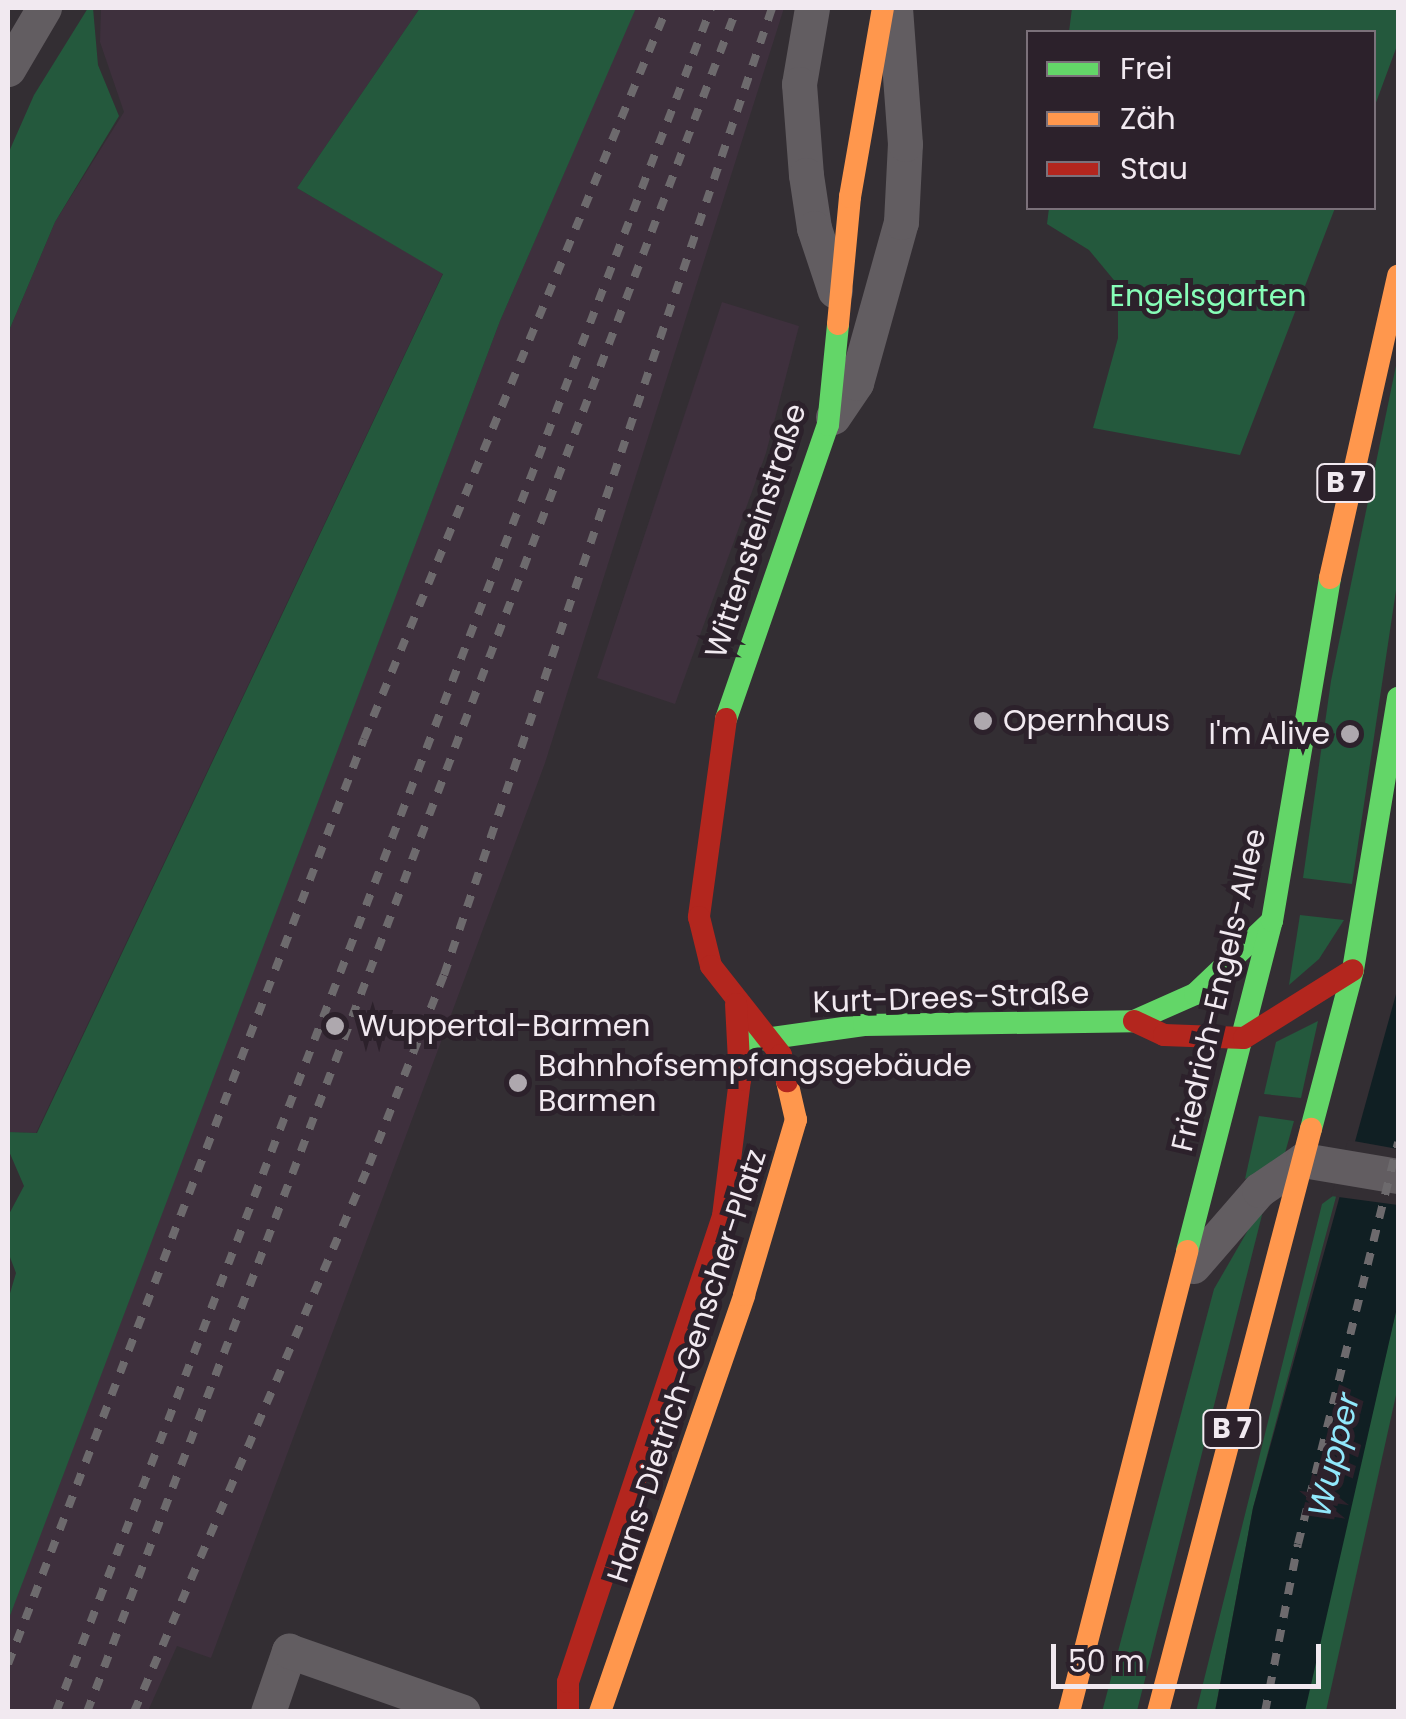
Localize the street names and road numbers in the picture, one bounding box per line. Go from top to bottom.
street label: Wittensteinstraße [698,399,814,663]
road number: B 7 [1316,460,1376,506]
street label: Friedrich-Engels-Allee [1164,825,1274,1155]
street label: Kurt-Drees-Straße [812,975,1090,1021]
street label: Hans-Dietrich-Genscher-Platz [600,1145,774,1587]
road number: B 7 [1202,1406,1262,1452]

